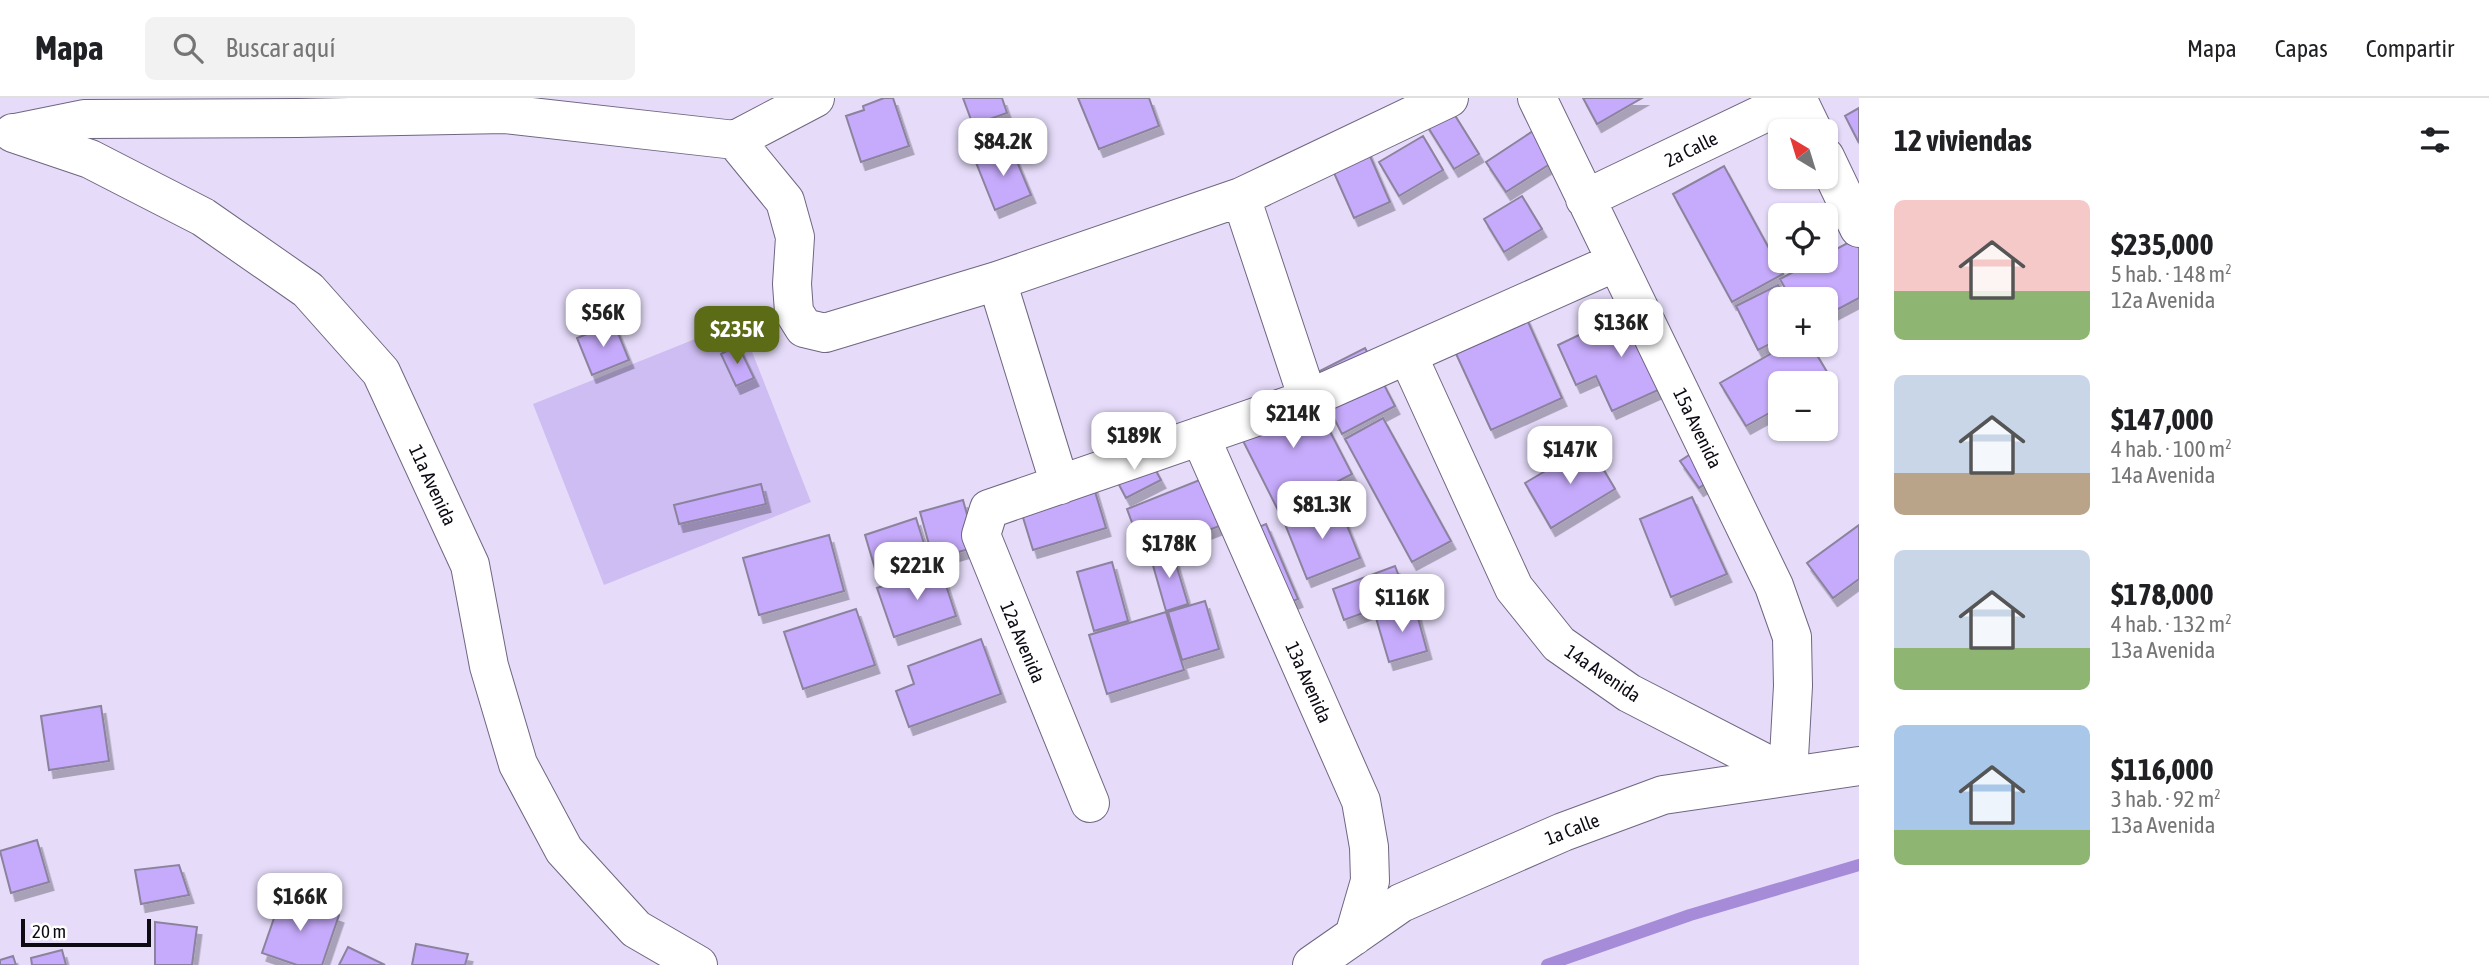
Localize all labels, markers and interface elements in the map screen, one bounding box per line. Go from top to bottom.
search box [145,17,635,80]
text: Mapa [35,29,103,67]
icon: search [169,29,207,67]
text: Buscar aquí [225,33,335,63]
text: Mapa [2187,35,2237,62]
text: Capas [2275,35,2328,62]
text: Compartir [2366,35,2454,62]
pin: $84.2K [946,118,1060,178]
north arrow [1768,119,1838,189]
map controls [1768,119,1838,441]
icon: filters [2416,121,2454,159]
text: 12 viviendas [1894,123,2032,157]
street label: 2a Calle [1661,127,1721,171]
text: $84.2K [974,128,1032,154]
button: locate [1768,203,1838,273]
text: $235,000 [2111,227,2214,261]
icon: home [1950,228,2034,312]
text: 5 hab. · 148 m² [2111,261,2232,287]
button: + [1768,287,1838,357]
text: 12a Avenida [2111,287,2215,313]
pin: $56K [562,289,644,349]
text: $56K [582,299,624,325]
pin: $136K [1572,300,1670,359]
pin: $235K [688,306,786,366]
text: $136K [1594,309,1648,335]
text: $235K [710,316,764,342]
button: − [1768,371,1838,441]
street label: 15a Avenida [1669,384,1727,472]
pin: $214K [1244,390,1342,450]
text: $214K [1266,400,1320,426]
text: $147,000 [2111,402,2214,436]
icon: home [1950,403,2034,487]
pin: $189K [1085,412,1183,472]
text: $189K [1107,422,1161,448]
pin: $147K [1521,426,1619,486]
text: $147K [1543,436,1597,462]
text: 4 hab. · 100 m² [2111,436,2232,462]
street label: 11a Avenida [405,441,461,529]
text: 14a Avenida [2111,462,2215,488]
pin: $81.3K [1265,482,1379,541]
text: $81.3K [1293,491,1351,517]
pin: $178K [1120,520,1218,580]
text: $178K [1142,530,1196,556]
pin: $221K [868,542,966,602]
text: $221K [890,552,944,578]
pin: $116K [1353,574,1451,634]
text: $178,000 [2111,577,2214,611]
icon: home [1950,578,2034,662]
text: $116K [1375,584,1429,610]
street label: 12a Avenida [996,598,1050,686]
text: 4 hab. · 132 m² [2111,611,2232,637]
text: 13a Avenida [2111,637,2215,663]
street label: 13a Avenida [1281,638,1337,726]
street label: 14a Avenida [1561,640,1645,706]
text: $116,000 [2111,752,2214,786]
icon: home [1950,753,2034,837]
text: 3 hab. · 92 m² [2111,786,2221,812]
street label: 1a Calle [1542,809,1602,849]
text: 13a Avenida [2111,812,2215,838]
pin: $166K [251,874,349,933]
text: $166K [273,883,327,909]
scale bar [21,916,150,948]
text: 20 m [32,920,66,942]

